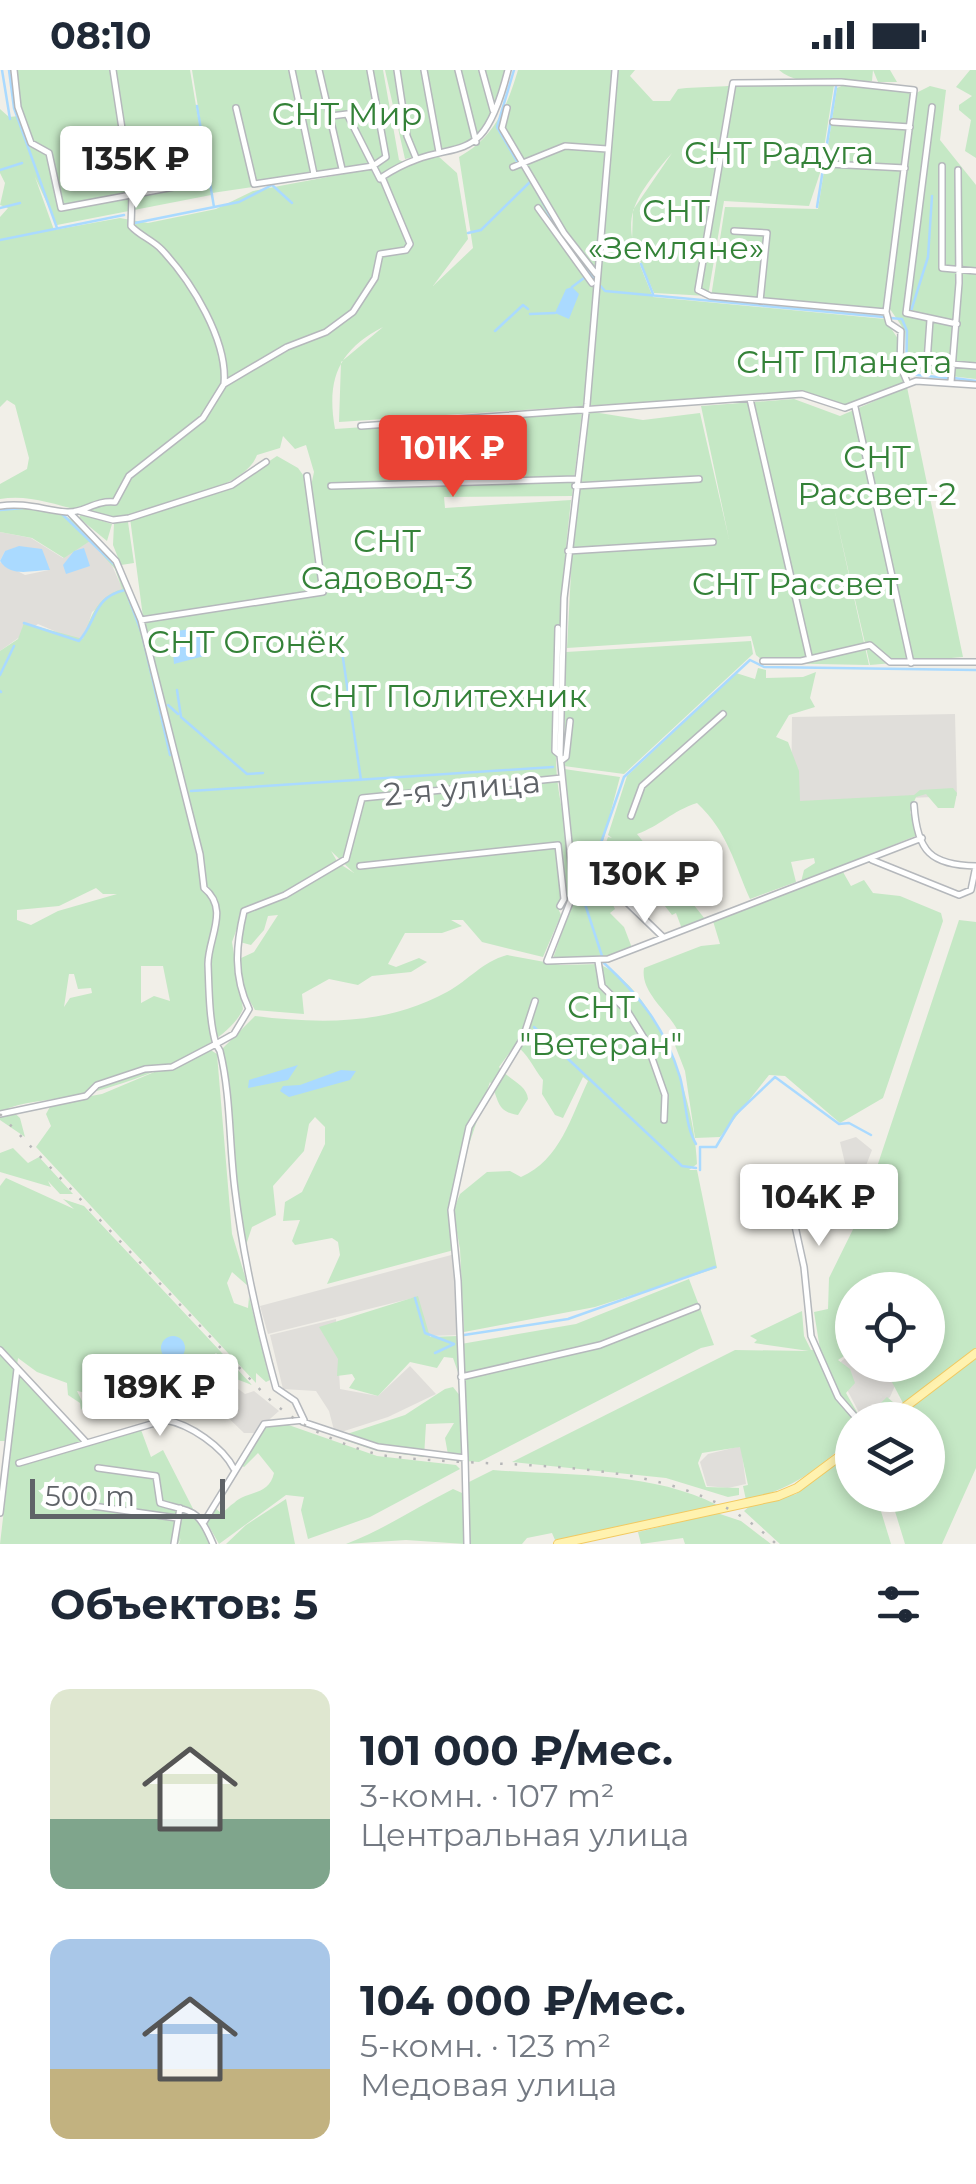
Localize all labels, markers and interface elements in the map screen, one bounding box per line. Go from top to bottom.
text: 08:10 [50,12,152,59]
park label: СНТ Мир [271,94,423,133]
pin: 135K ₽ [55,126,217,211]
park label: СНТ Радуга [684,133,874,172]
text: 135K ₽ [82,139,190,178]
park label: СНТ «Земляне» [588,191,764,267]
park label: СНТ Планета [736,342,952,381]
pin: 101K ₽ [372,415,534,500]
text: 101K ₽ [401,428,505,467]
park label: СНТ Рассвет-2 [797,437,957,513]
park label: СНТ Садовод-3 [301,521,473,597]
park label: СНТ Рассвет [692,564,899,603]
park label: СНТ Огонёк [147,622,346,661]
park label: СНТ Политехник [309,676,587,715]
street label: 2-я улица [382,761,542,814]
pin: 130K ₽ [564,841,726,926]
text: 130K ₽ [590,854,700,893]
park label: СНТ "Ветеран" [519,987,683,1063]
pin: 104K ₽ [738,1164,900,1249]
text: 104K ₽ [762,1177,876,1216]
map controls [835,1272,945,1512]
button: locate [835,1272,945,1382]
pin: 189K ₽ [79,1354,241,1439]
text: 189K ₽ [104,1367,216,1406]
button: layers [835,1402,945,1512]
scale bar [30,1474,225,1518]
text: 500 m [45,1479,135,1513]
icon: filters [871,1577,926,1632]
text: Объектов: 5 [50,1578,318,1630]
text: 101 000 ₽/мес. [360,1724,673,1776]
icon: home [130,1729,250,1849]
text: 3-комн. · 107 m² [360,1776,615,1815]
text: Центральная улица [360,1815,689,1854]
text: 104 000 ₽/мес. [360,1974,686,2026]
icon: home [130,1979,250,2099]
text: 5-комн. · 123 m² [360,2026,611,2065]
text: Медовая улица [360,2065,617,2104]

